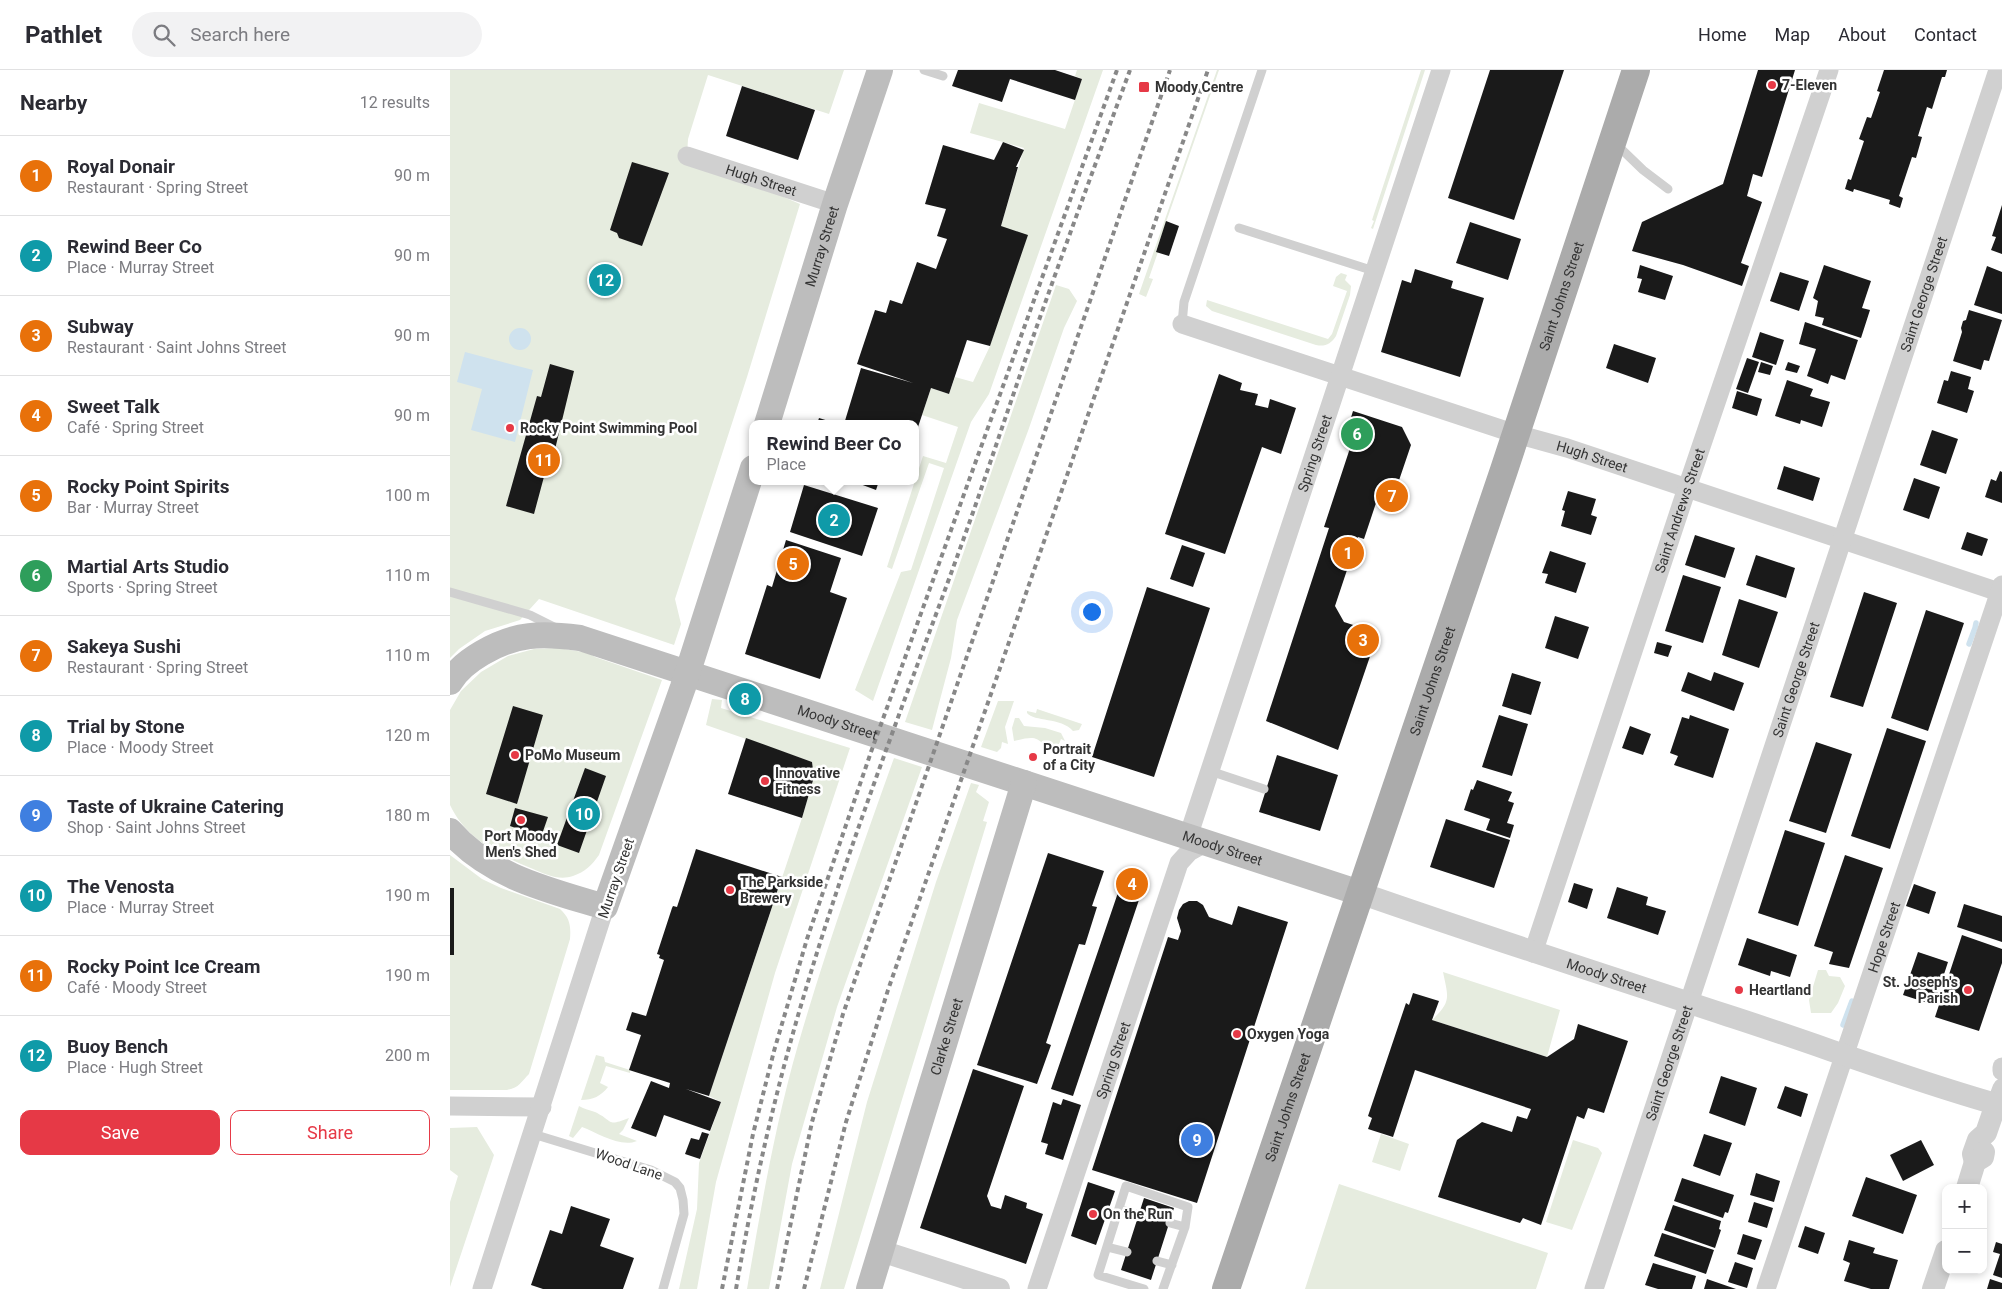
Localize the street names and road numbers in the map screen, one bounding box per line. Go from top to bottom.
street label: Hugh Street [724,161,799,199]
street label: Murray Street [802,204,842,289]
street label: Saint George Street [1897,234,1950,354]
street label: Saint Johns Street [1536,239,1587,353]
street label: Spring Street [1294,412,1335,494]
street label: Hugh Street [1555,438,1630,476]
street label: Saint Andrews Street [1651,446,1708,575]
street label: Saint George Street [1769,619,1823,739]
street label: Saint Johns Street [1406,624,1458,738]
street label: Moody Street [796,702,880,743]
street label: Moody Street [1180,828,1265,869]
street label: Murray Street [595,835,637,920]
street label: Hope Street [1865,899,1903,975]
street label: Moody Street [1564,955,1649,996]
street label: Clarke Street [927,996,966,1077]
street label: Saint George Street [1642,1003,1696,1123]
street label: Spring Street [1093,1019,1134,1101]
street label: Saint Johns Street [1262,1050,1314,1164]
street label: Wood Lane [593,1145,665,1183]

